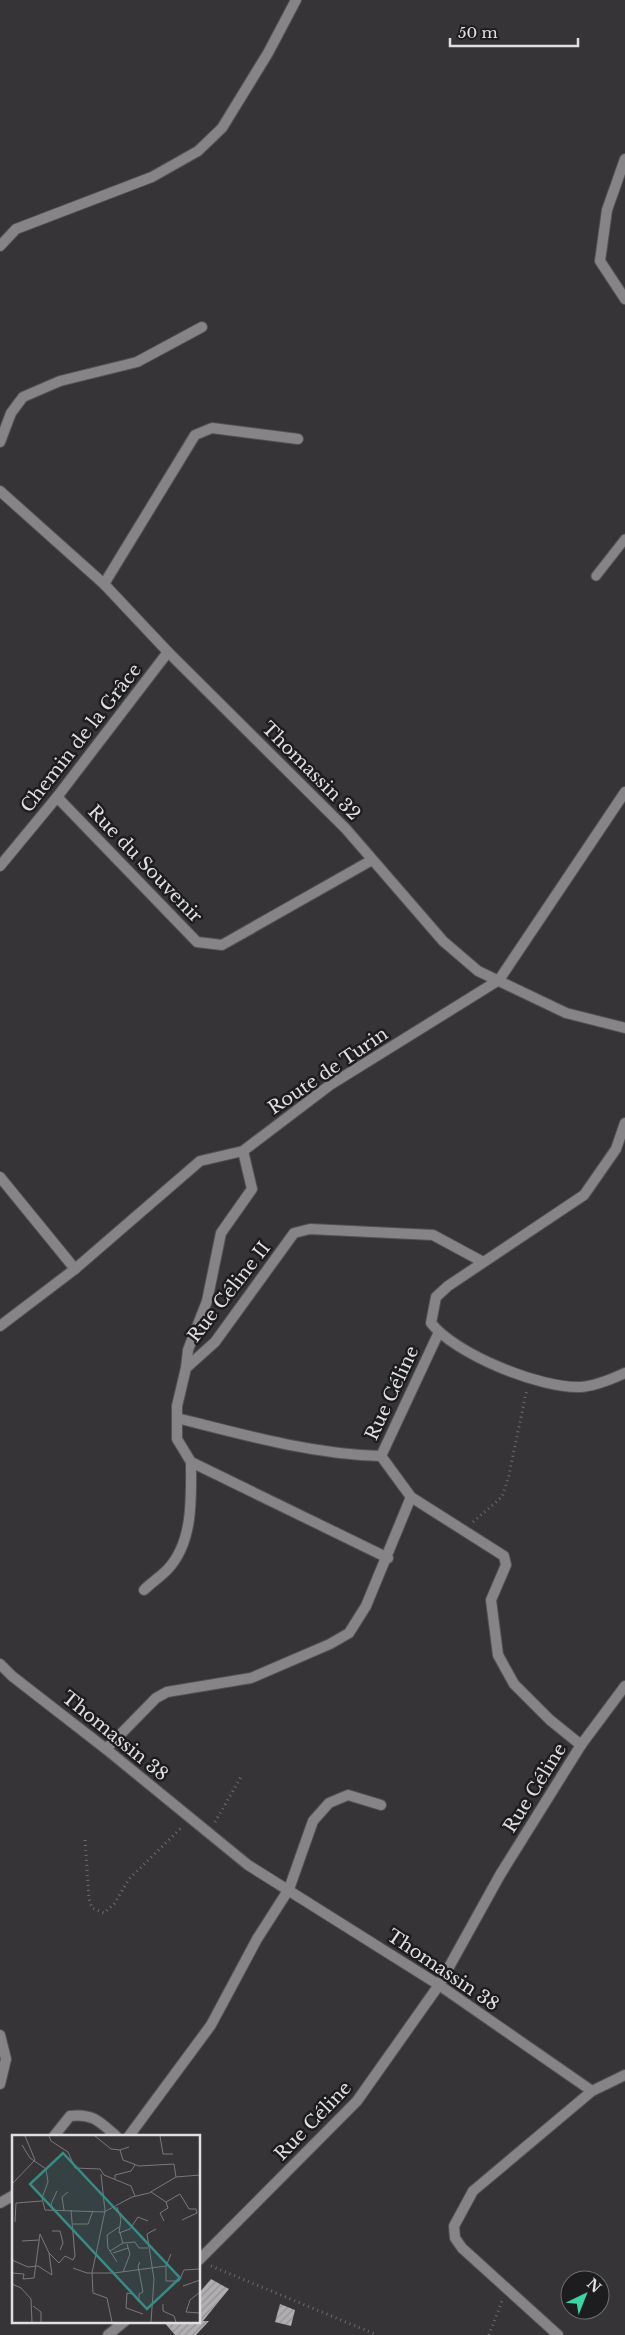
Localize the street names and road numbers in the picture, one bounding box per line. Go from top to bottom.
street label: Chemin de la Grâce [16,659,146,817]
street label: Thomassin 32 [257,717,365,825]
street label: Rue du Souvenir [83,801,207,928]
street label: Route de Turin [264,1023,392,1119]
street label: Rue Céline II [183,1237,275,1347]
street label: Rue Céline [361,1342,423,1444]
street label: Thomassin 38 [58,1687,172,1785]
street label: Rue Céline [499,1739,571,1837]
street label: Thomassin 38 [383,1925,503,2015]
street label: Rue Céline [270,2077,356,2165]

